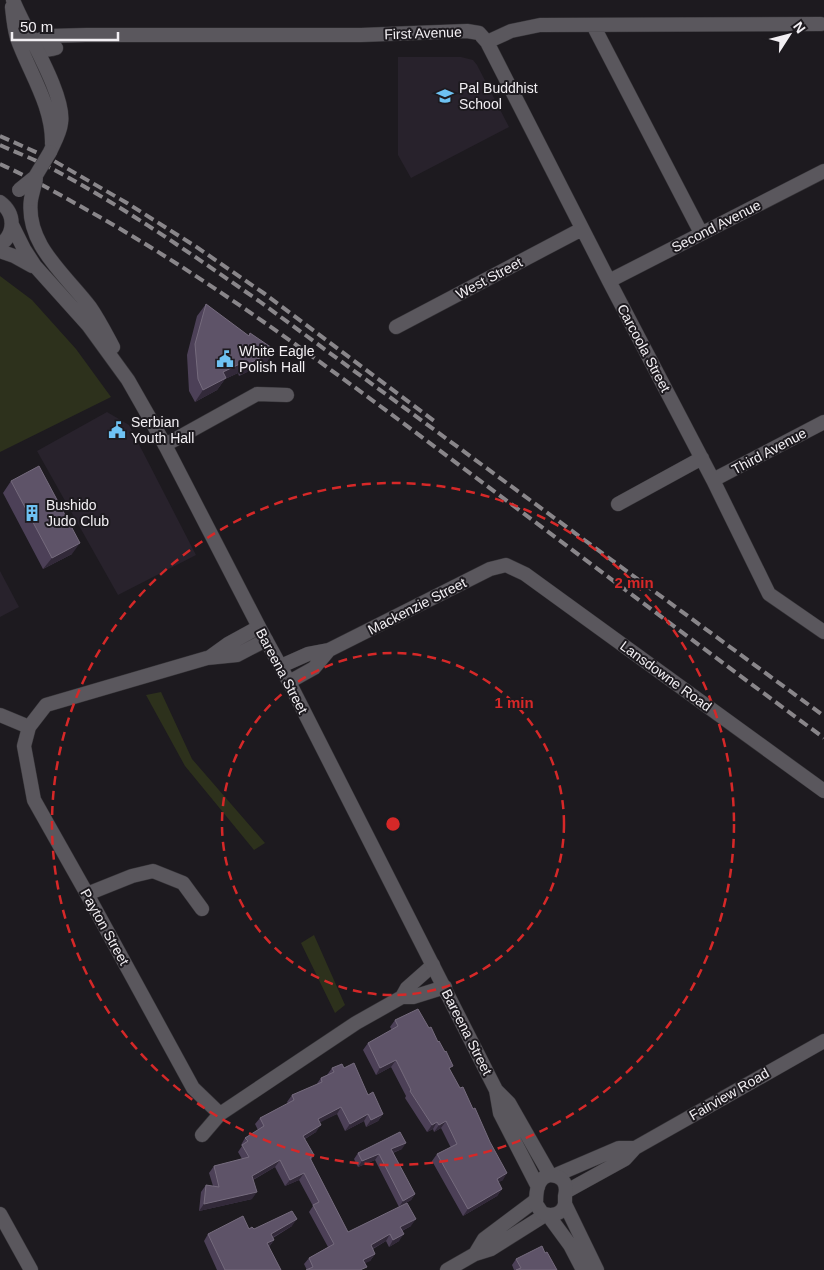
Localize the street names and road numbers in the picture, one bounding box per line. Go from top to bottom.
street label: First Avenue [384,24,462,42]
street label: Second Avenue [669,197,763,255]
street label: West Street [453,254,525,302]
street label: Carcoola Street [614,301,674,395]
street label: Third Avenue [729,425,809,477]
street label: Mackenzie Street [365,574,469,638]
street label: Bareena Street [253,626,311,716]
street label: Lansdowne Road [617,637,715,715]
street label: Payton Street [77,886,133,968]
street label: Bareena Street [438,986,496,1078]
street label: Fairview Road [686,1065,772,1123]

